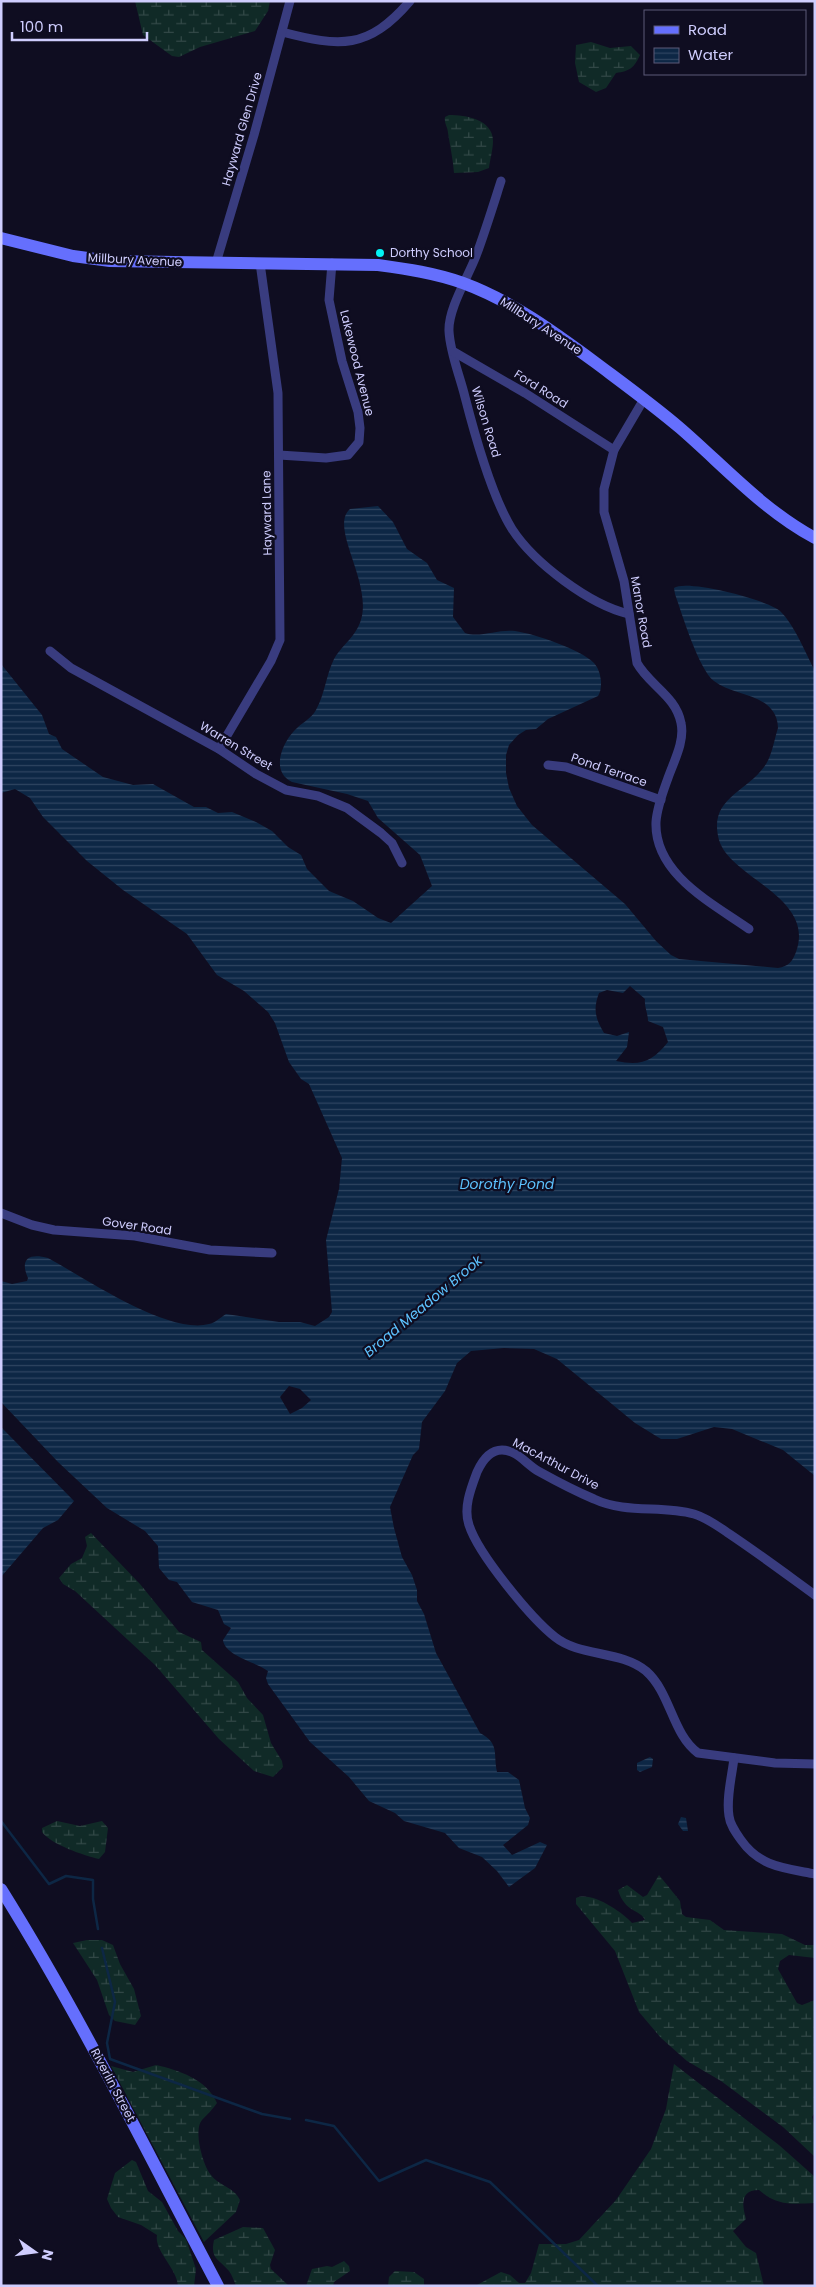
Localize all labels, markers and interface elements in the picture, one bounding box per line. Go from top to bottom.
scale bar [12,10,148,42]
legend [644,10,806,75]
text: 100 m [20,16,63,37]
text: Road [688,19,727,40]
text: Water [688,44,734,65]
street label: Hayward Glen Drive [217,70,266,188]
place label: Dorthy School [390,244,473,261]
marker: Dorthy School [374,247,386,259]
street label: Millbury Avenue [87,249,183,270]
street label: Millbury Avenue [497,293,586,358]
street label: Lakewood Avenue [336,308,379,418]
street label: Ford Road [511,365,572,412]
street label: Wilson Road [468,384,505,460]
street label: Hayward Lane [257,470,276,556]
street label: Manor Road [627,575,656,649]
street label: Warren Street [197,717,276,774]
street label: Pond Terrace [569,749,649,790]
water label: Dorothy Pond [460,1174,555,1194]
street label: Gover Road [101,1212,173,1239]
water label: Broad Meadow Brook [359,1250,487,1362]
street label: MacArthur Drive [510,1434,603,1494]
street label: Riverlin Street [87,2045,140,2124]
north arrow [10,2227,60,2277]
text: N [37,2248,59,2263]

